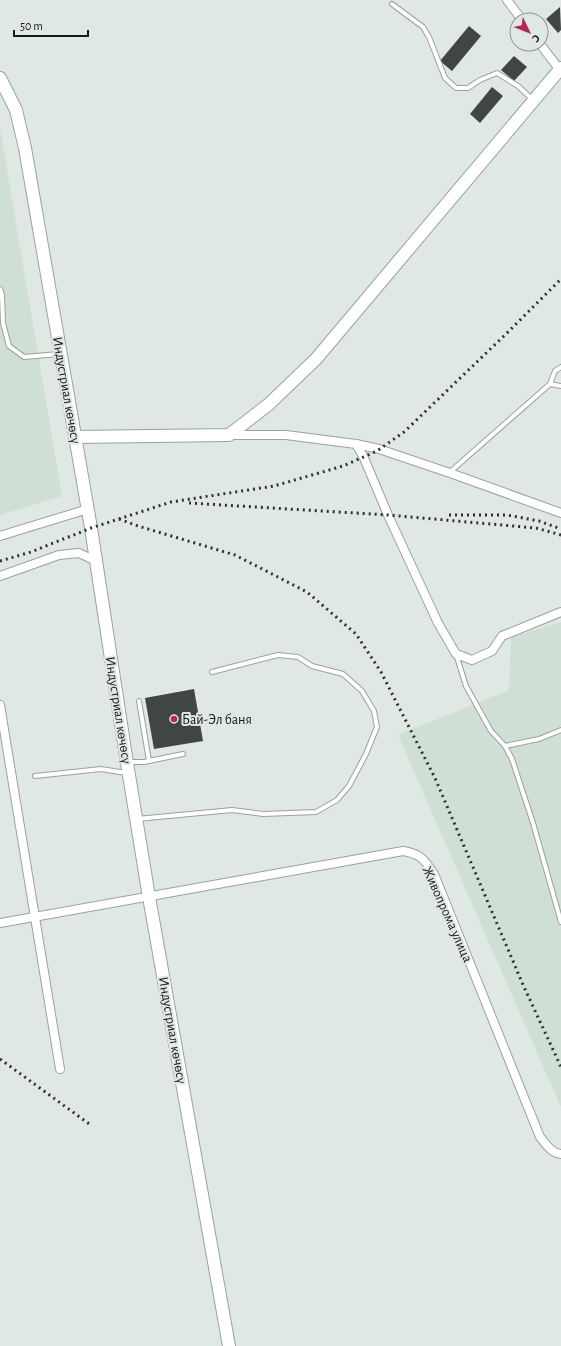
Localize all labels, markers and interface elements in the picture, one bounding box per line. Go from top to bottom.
scale bar [14,12,88,38]
north arrow [509,12,549,52]
text: 50 m [20,20,43,32]
text: С [530,32,542,44]
street label: Индустриал көчөсү [50,336,82,445]
street label: Индустриал көчөсү [103,656,133,765]
place label: Бай-Эл баня [182,713,252,727]
marker: Бай-Эл баня [169,714,179,724]
street label: Живопрома улица [420,864,475,965]
street label: Индустриал көчөсү [156,976,188,1085]

